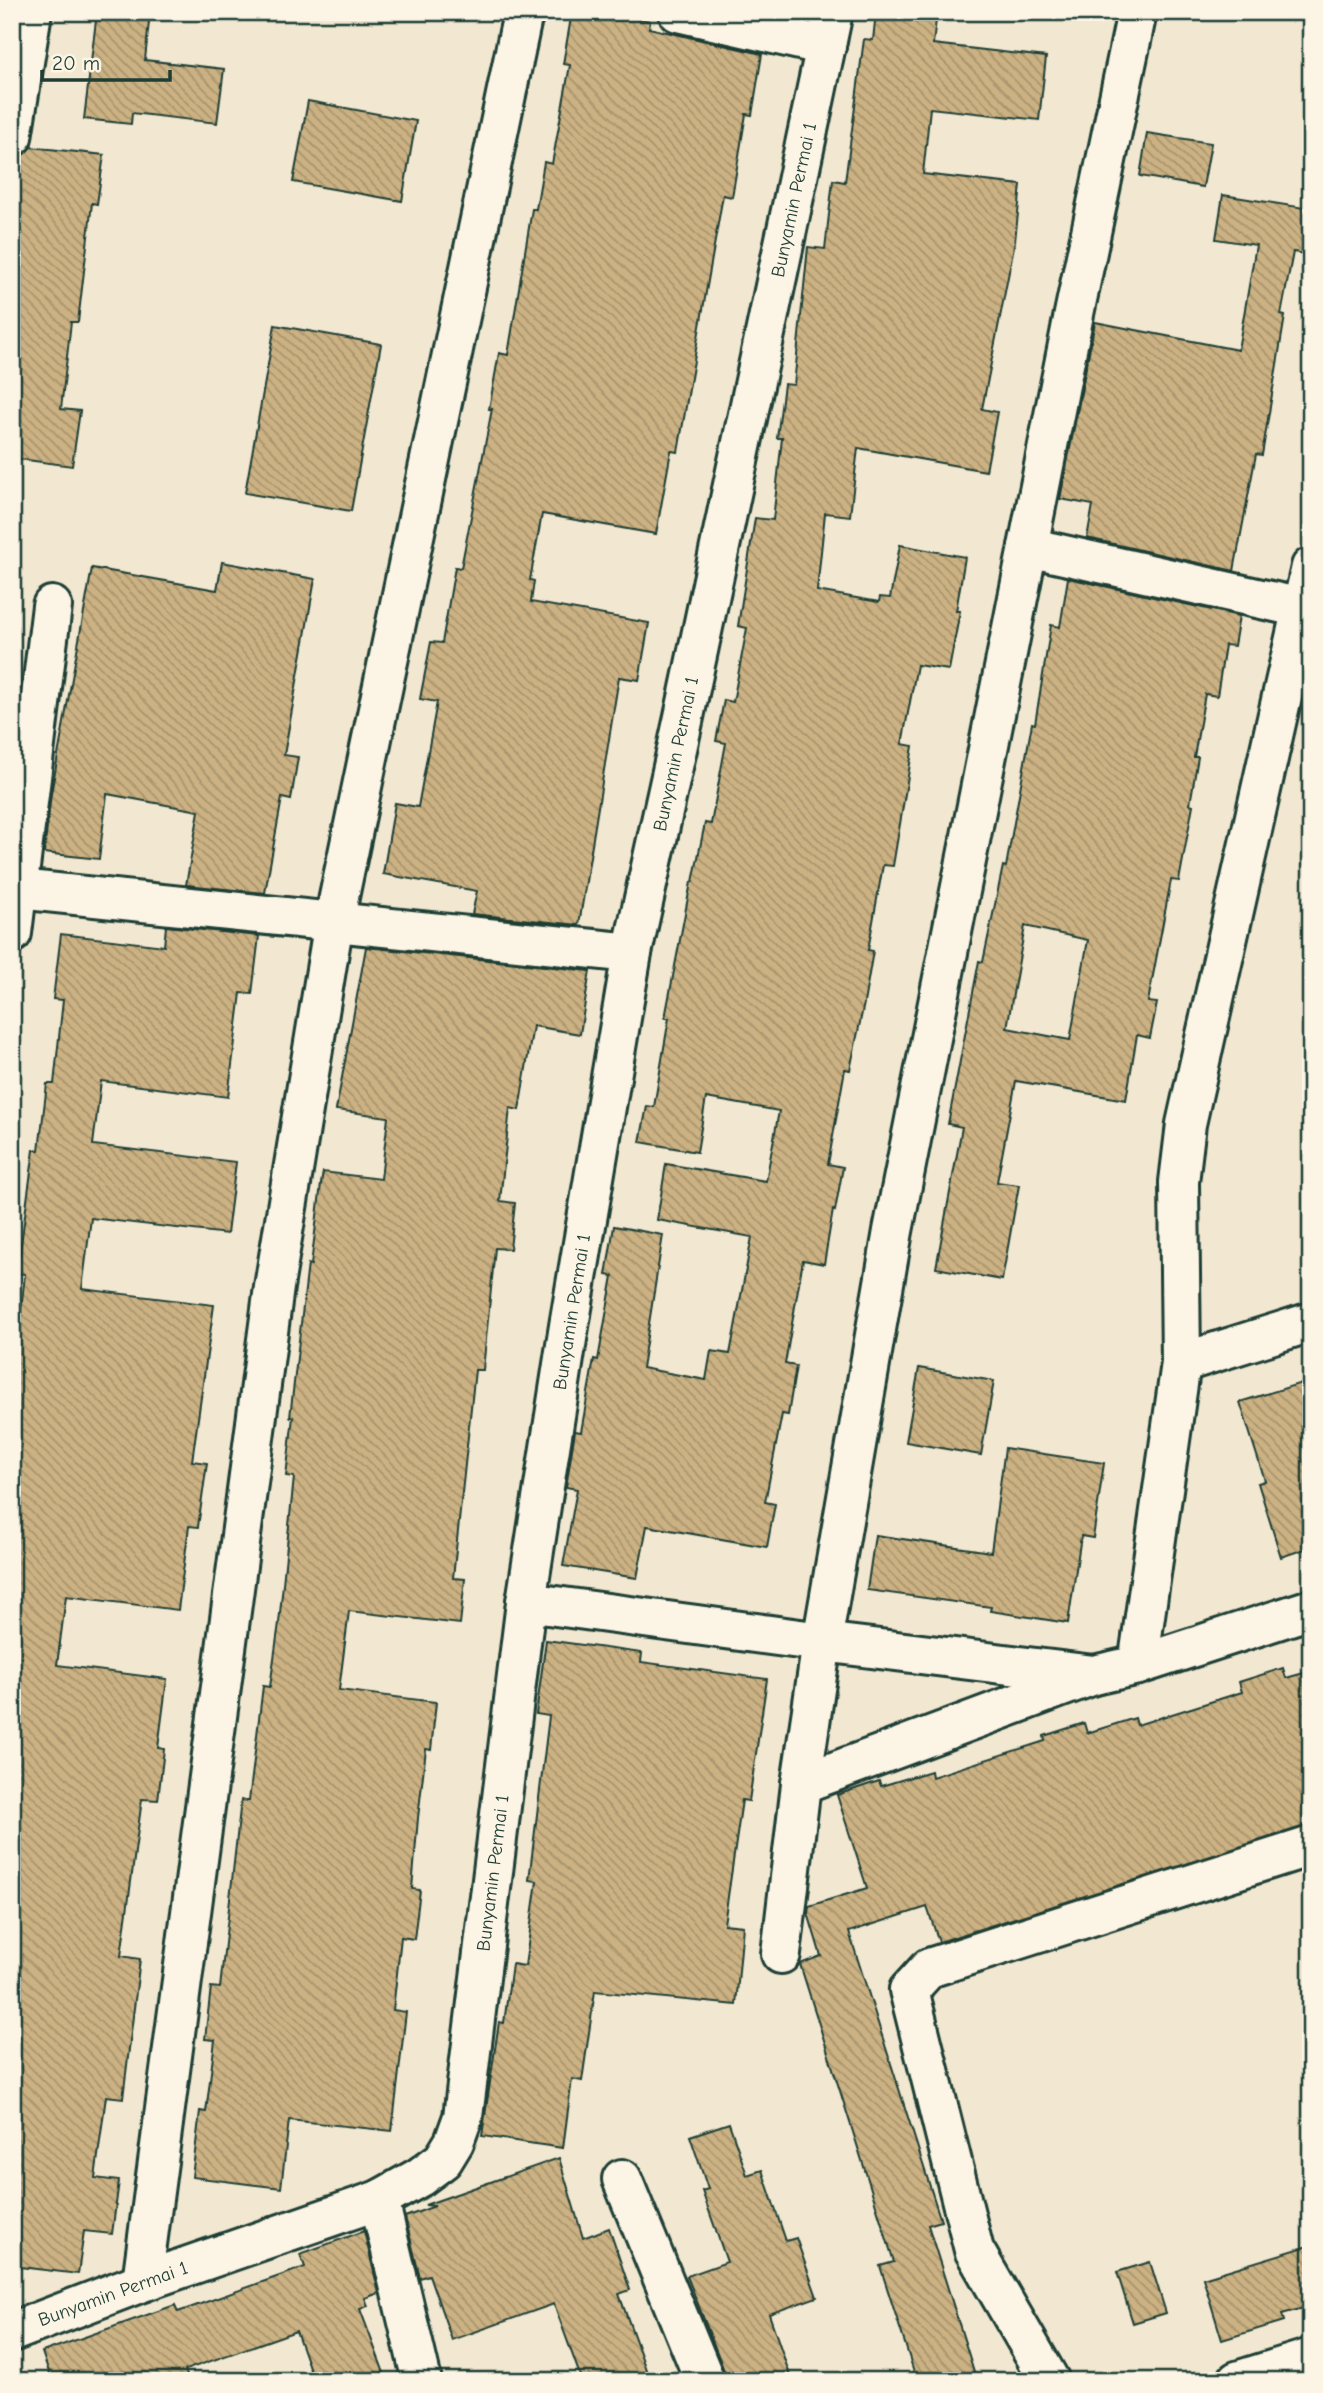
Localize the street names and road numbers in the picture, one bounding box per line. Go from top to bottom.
street label: Bunyamin Permai 1 [767,121,821,279]
street label: Bunyamin Permai 1 [649,675,703,833]
street label: Bunyamin Permai 1 [549,1232,595,1392]
street label: Bunyamin Permai 1 [472,1793,514,1953]
street label: Bunyamin Permai 1 [35,2257,191,2331]

